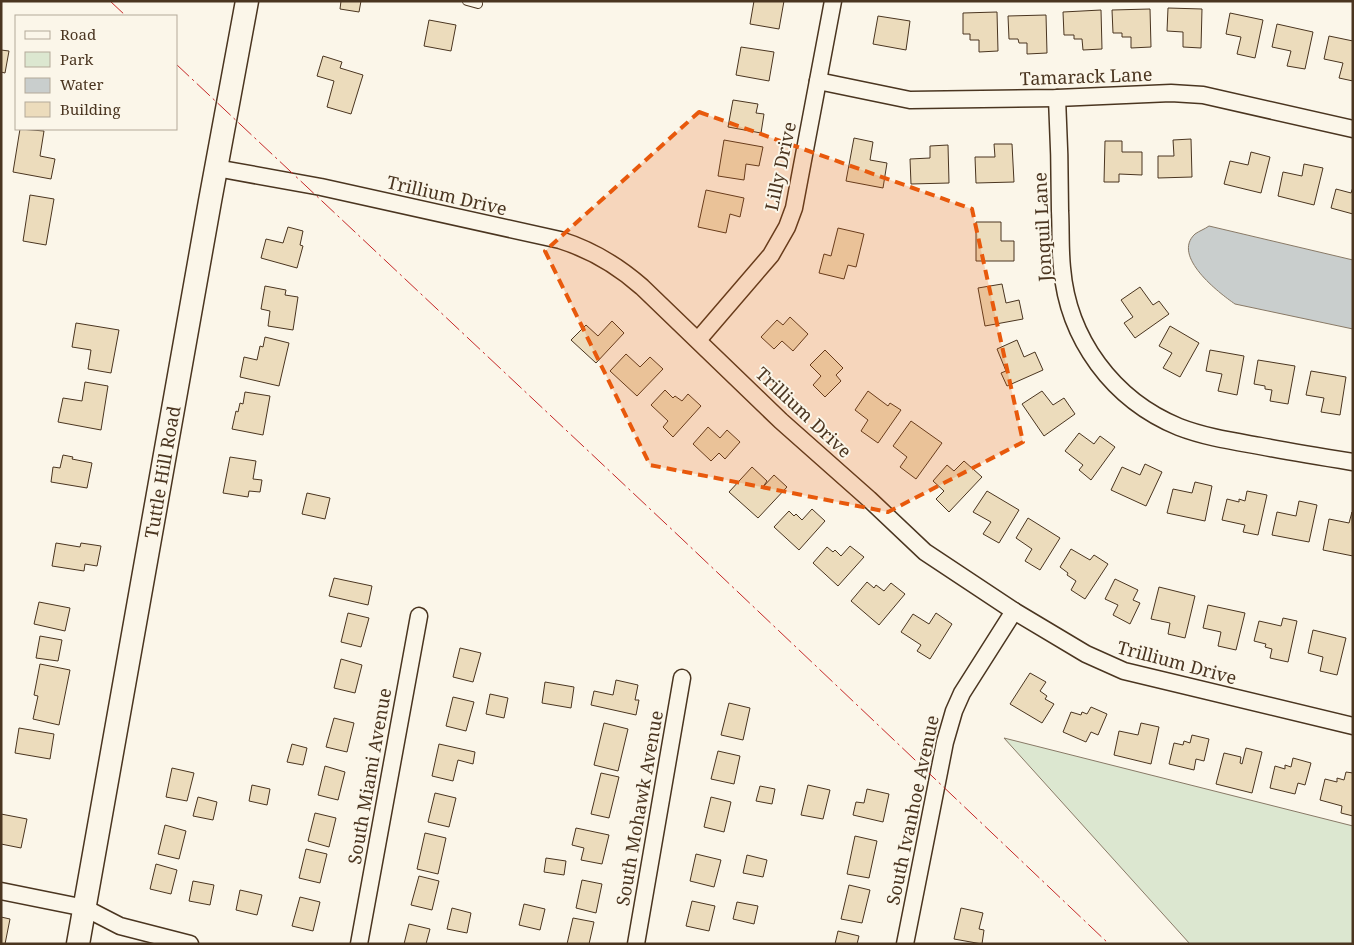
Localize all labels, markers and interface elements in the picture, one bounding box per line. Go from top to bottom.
legend [15,15,178,130]
text: Road [60,24,96,44]
text: Park [60,49,94,69]
street label: Tamarack Lane [1019,62,1153,90]
text: Water [60,74,103,94]
text: Building [60,99,121,119]
street label: Lilly Drive [759,119,801,213]
street label: Trillium Drive [385,170,509,220]
street label: Jonquil Lane [1027,172,1057,283]
street label: Trillium Drive [751,361,857,463]
street label: Tuttle Hill Road [139,404,185,540]
street label: Trillium Drive [1115,635,1239,689]
street label: South Miami Avenue [342,686,396,866]
street label: South Mohawk Avenue [610,708,668,908]
street label: South Ivanhoe Avenue [880,713,944,907]

